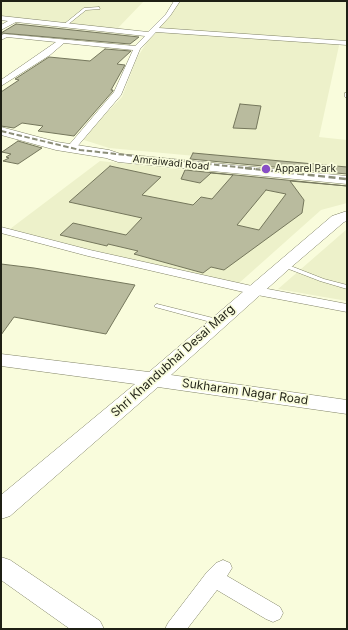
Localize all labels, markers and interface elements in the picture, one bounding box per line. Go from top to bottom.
street label: Amraiwadi Road [132,153,210,173]
marker: Apparel Park [260,163,272,175]
place label: Apparel Park [275,163,336,175]
street label: Shri Khandubhai Desai Marg [108,302,238,420]
street label: Sukharam Nagar Road [181,376,309,408]

